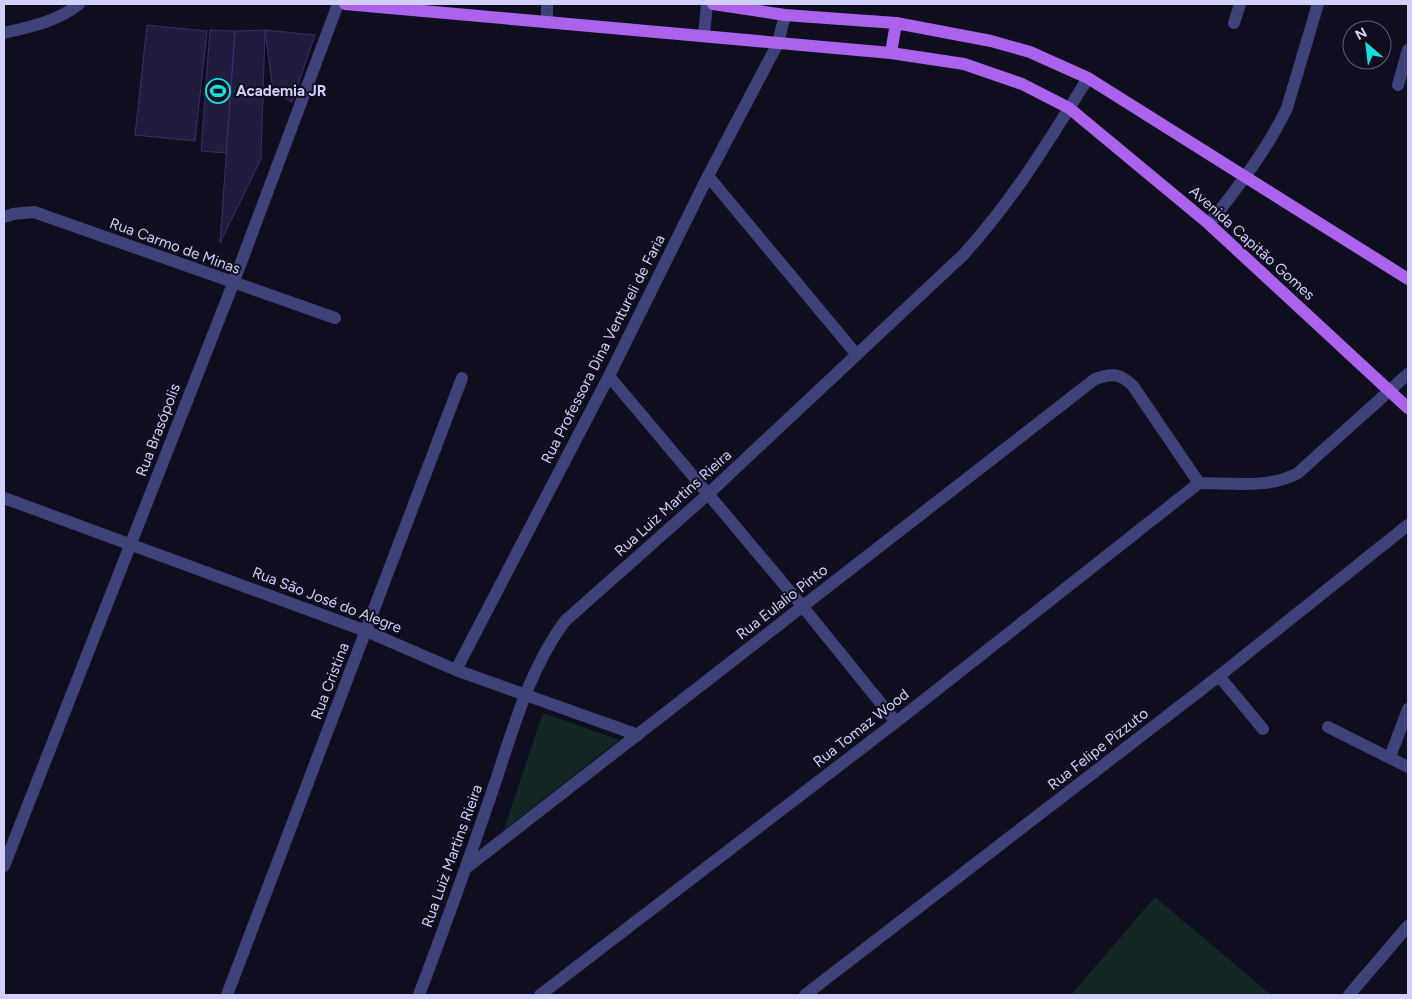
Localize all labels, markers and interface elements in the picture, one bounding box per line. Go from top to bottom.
north arrow [1342,20,1392,70]
text: N [1352,24,1370,44]
sports icon: Academia JR [205,78,231,104]
place label: Academia JR [236,82,327,100]
street label: Avenida Capitão Gomes [1186,182,1318,304]
street label: Rua Carmo de Minas [107,214,243,278]
street label: Rua Professora Dina Ventureli de Faria [537,232,669,466]
street label: Rua Brasópolis [132,381,184,479]
street label: Rua Luiz Martins Rieira [611,446,735,560]
street label: Rua Eulalio Pinto [733,560,832,643]
street label: Rua São José do Alegre [250,563,404,637]
street label: Rua Cristina [307,640,353,722]
street label: Rua Tomaz Wood [810,685,912,771]
street label: Rua Felipe Pizzuto [1044,704,1152,794]
street label: Rua Luiz Martins Rieira [418,782,486,930]

